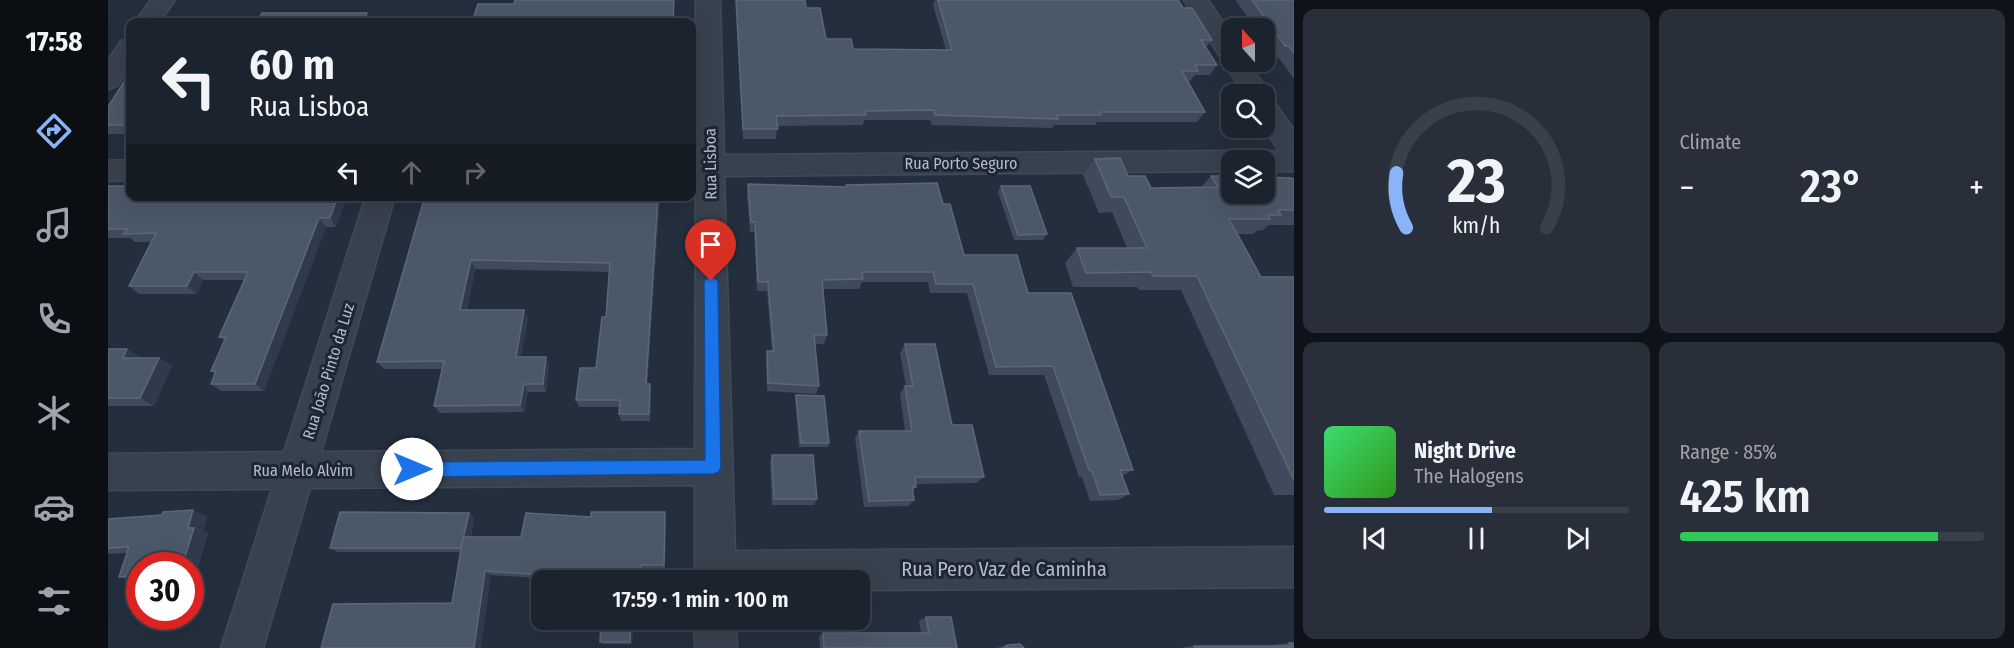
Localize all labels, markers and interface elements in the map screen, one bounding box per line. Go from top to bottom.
north arrow [1221,18,1275,72]
map controls [1221,18,1275,204]
text: 17:58 [26,26,82,58]
text: 60 m [249,40,335,90]
icon: left [150,42,228,120]
button: search [1221,84,1275,138]
text: Rua Lisboa [249,91,369,123]
icon: directions [33,110,75,152]
street label: Rua Lisboa [700,128,721,200]
text: Climate [1680,130,1741,154]
text: 23 [1446,144,1505,219]
button: layers [1221,150,1275,204]
street label: Rua Porto Seguro [905,154,1017,173]
icon: left [332,156,365,189]
icon: ahead [395,156,428,189]
icon: right [458,156,491,189]
text: 23° [1800,160,1863,214]
text: − [1680,168,1694,208]
text: + [1969,168,1984,208]
icon: music [33,204,75,246]
text: km/h [1452,213,1500,239]
pin [685,219,736,281]
icon: arrive [694,228,727,261]
icon: phone [33,298,75,340]
street label: Rua João Pinto da Luz [299,301,358,441]
icon: climate [33,392,75,434]
position arrow [380,437,444,501]
text: Night Drive [1414,437,1516,464]
text: Range · 85% [1680,440,1777,464]
street label: Rua Melo Alvim [253,461,353,480]
text: The Halogens [1414,464,1524,488]
text: 425 km [1680,470,1811,524]
icon: car [33,486,75,528]
icon: previous [1358,522,1391,555]
icon: pause [1460,522,1493,555]
icon: next [1561,522,1594,555]
speed limit sign: 30 [126,552,204,630]
street label: Rua Pero Vaz de Caminha [901,557,1107,581]
icon: filters [33,580,75,622]
text: 17:59 · 1 min · 100 m [612,586,789,613]

